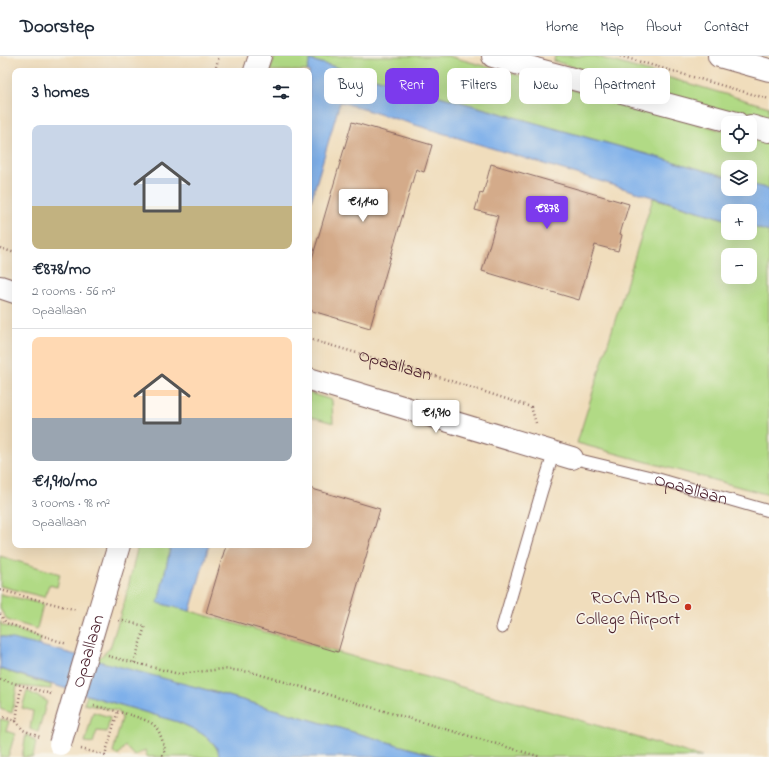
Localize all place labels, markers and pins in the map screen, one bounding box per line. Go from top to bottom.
pin: €1,140 [330,189,396,223]
pin: €878 [523,196,571,230]
pin: €1,910 [403,400,469,434]
place label: ROCvA MBO College Airport [576,586,680,634]
marker: ROCvA MBO College Airport [683,602,693,612]

